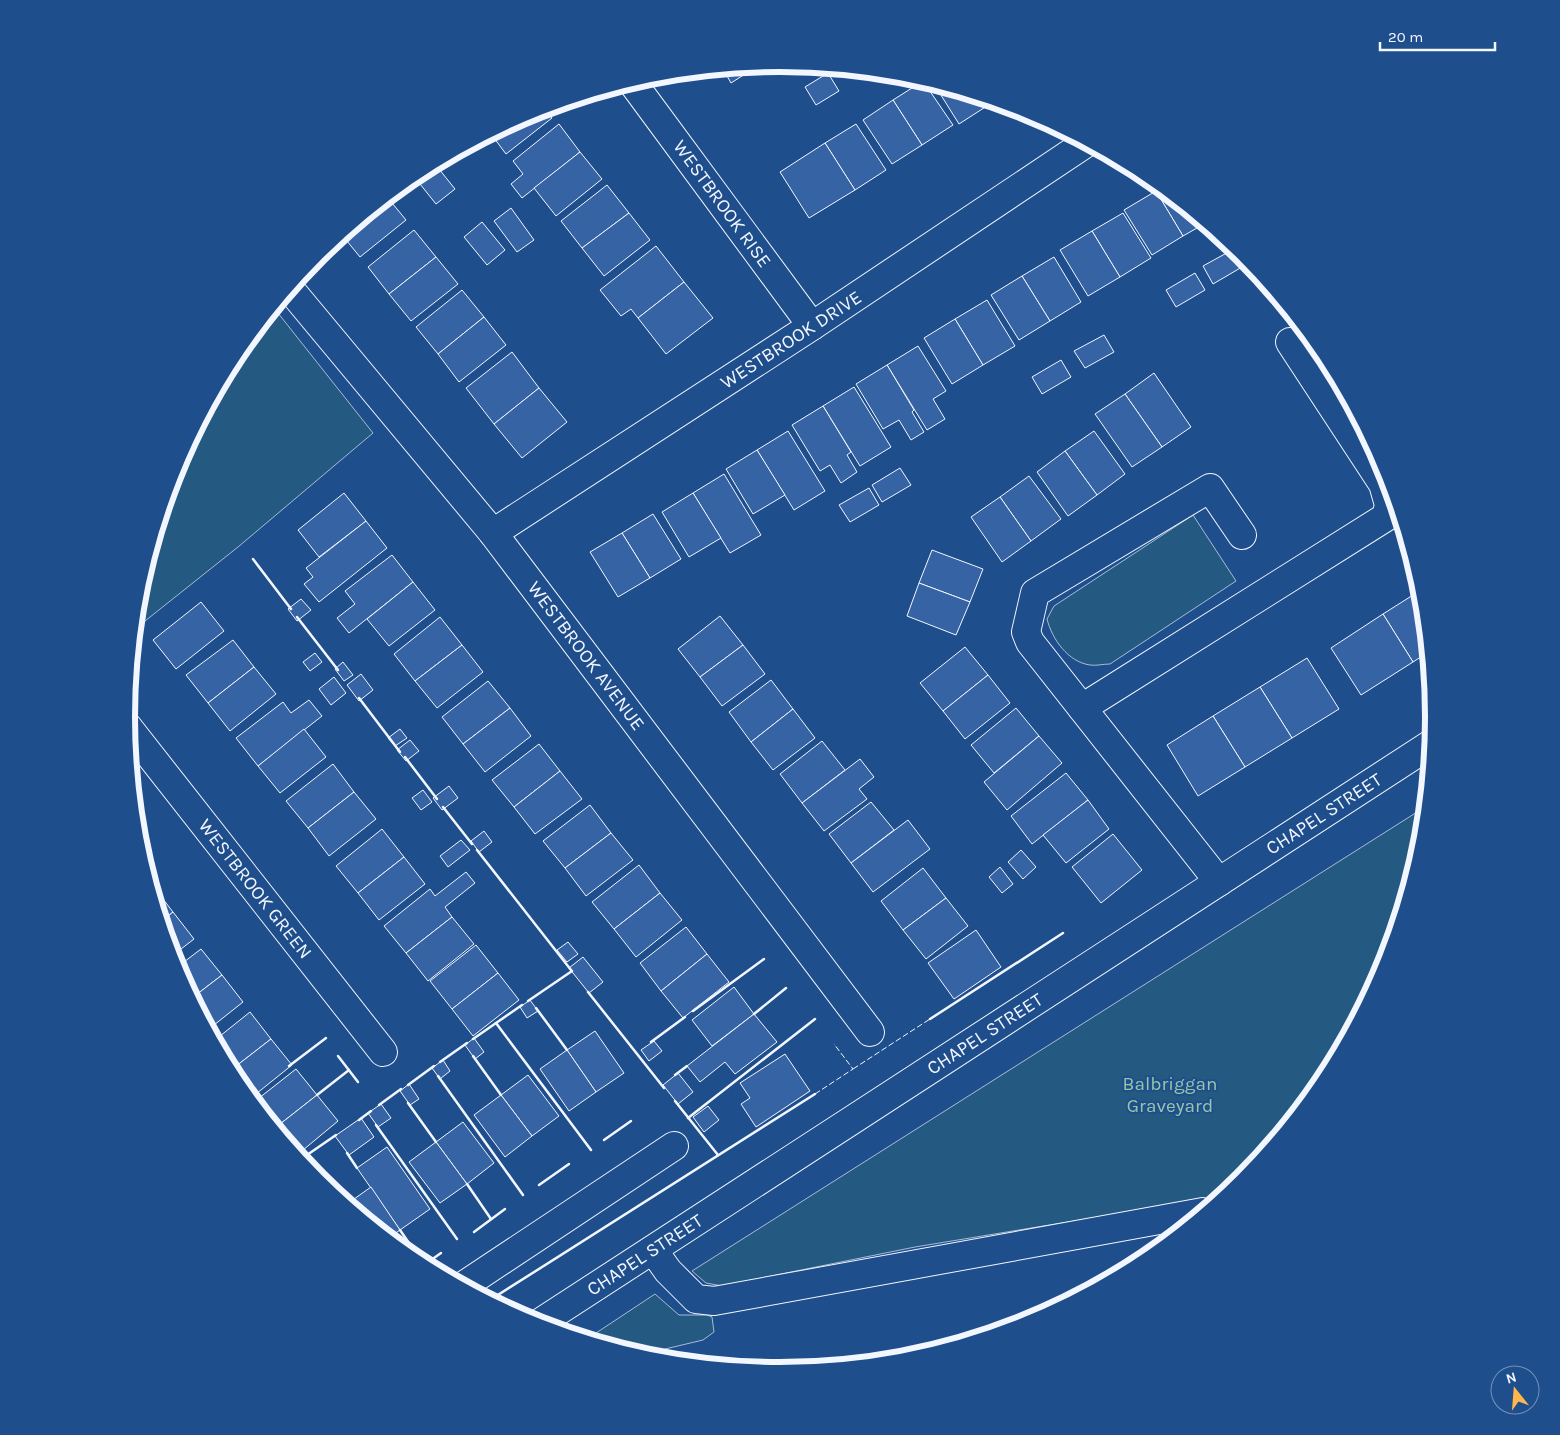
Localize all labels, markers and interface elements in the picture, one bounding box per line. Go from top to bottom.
scale bar [1380,20,1495,52]
text: 20 m [1388,28,1423,46]
street label: WESTBROOK RISE [668,136,776,272]
street label: WESTBROOK DRIVE [716,286,866,394]
street label: WESTBROOK AVENUE [523,577,649,735]
street label: CHAPEL STREET [1262,768,1386,860]
street label: WESTBROOK GREEN [194,815,316,963]
street label: CHAPEL STREET [923,988,1047,1080]
park label: Balbriggan Graveyard [1123,1073,1217,1117]
street label: CHAPEL STREET [583,1209,707,1301]
north arrow [1490,1365,1540,1415]
text: N [1504,1368,1519,1388]

